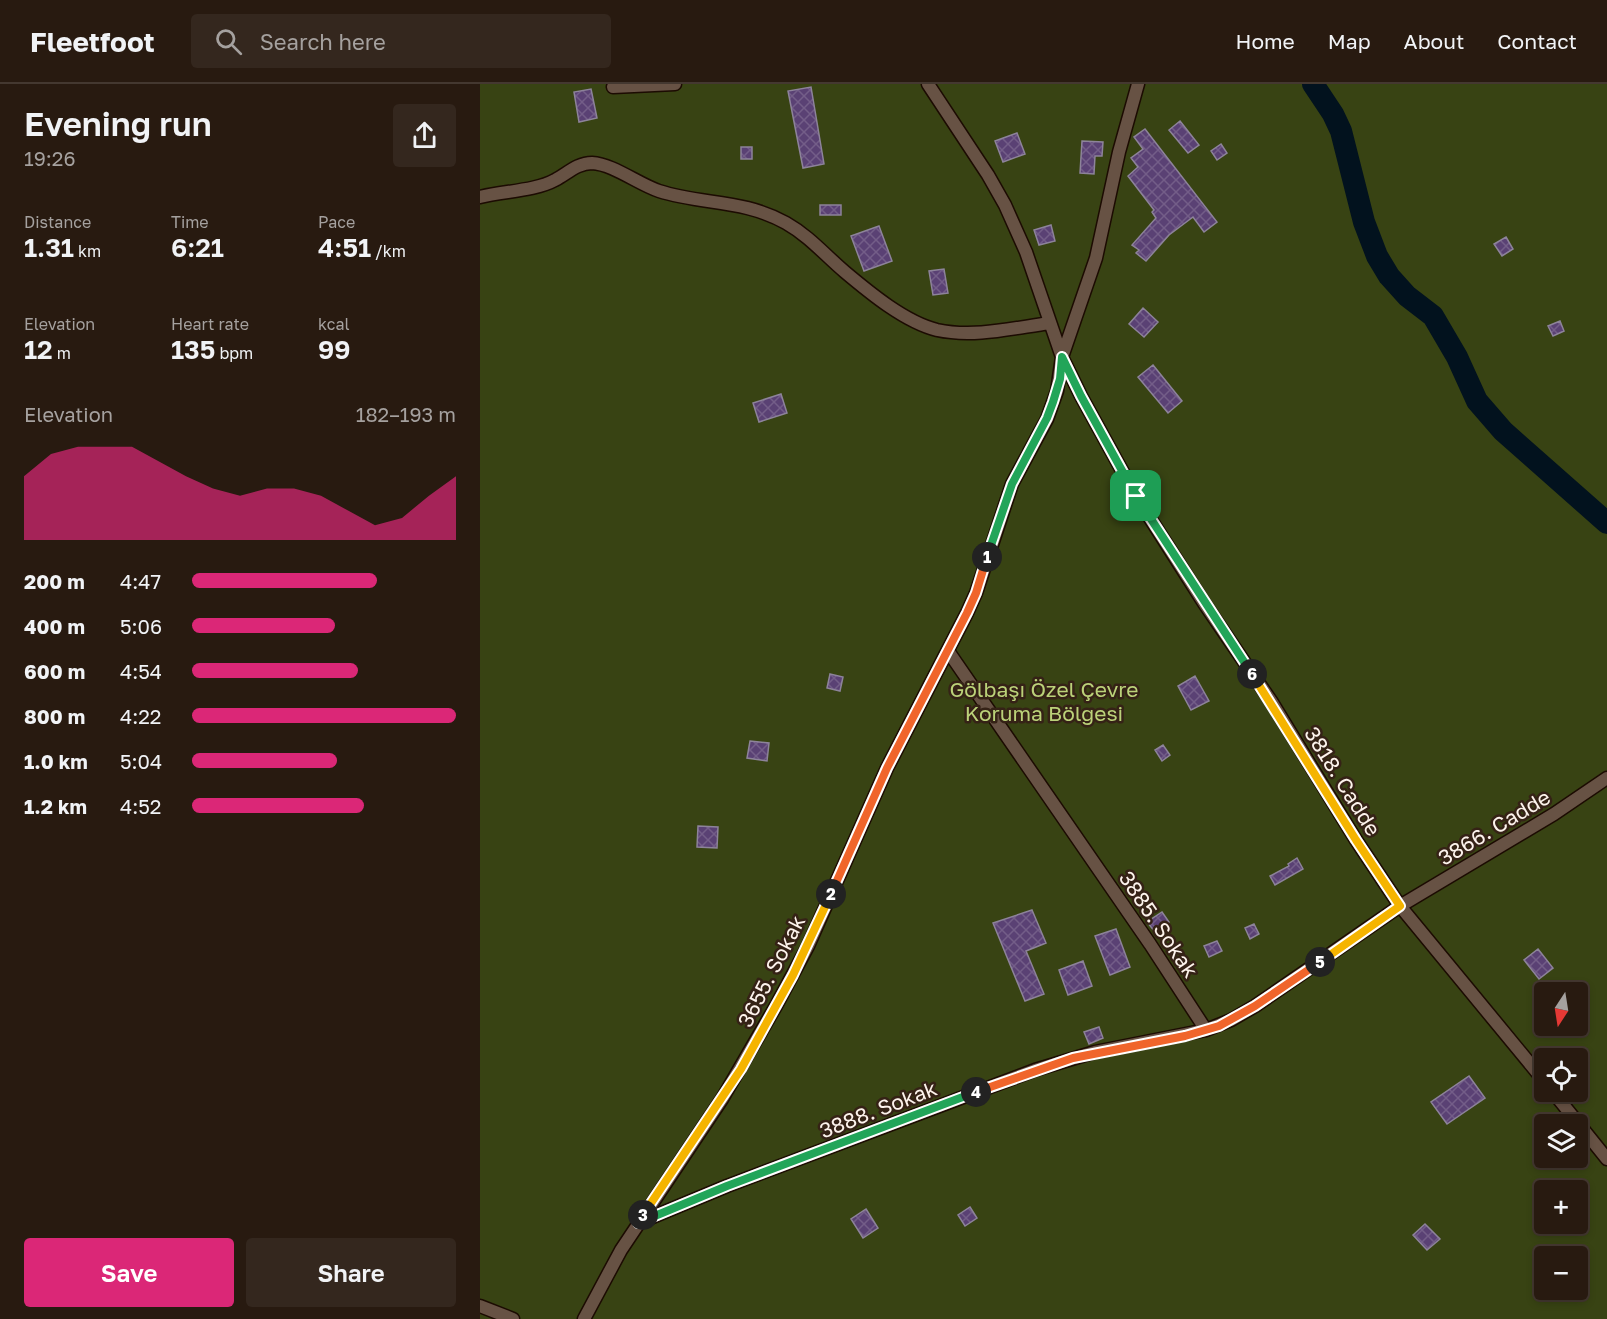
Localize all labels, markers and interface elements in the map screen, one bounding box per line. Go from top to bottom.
search box [191,14,611,68]
text: Fleetfoot [30,25,155,58]
icon: search [212,25,245,58]
text: Search here [260,28,386,55]
text: Home [1235,28,1295,54]
text: Map [1328,28,1371,54]
text: About [1404,28,1464,54]
text: Contact [1497,28,1577,54]
text: Evening run [24,104,212,143]
button: share [393,104,456,167]
text: 19:26 [24,146,76,170]
text: Distance [24,212,91,232]
text: Time [171,212,209,232]
text: Pace [318,212,355,232]
text: 1.31 [24,232,74,263]
text: 6:21 [171,232,224,263]
text: 4:51 [318,232,371,263]
text: km [74,241,101,261]
text: /km [371,241,406,261]
text: Elevation [24,314,95,334]
text: Heart rate [171,314,249,334]
text: kcal [318,314,350,334]
text: 12 [24,334,53,365]
text: 135 [171,334,215,365]
text: 99 [318,334,350,365]
text: m [53,343,71,363]
text: bpm [215,343,253,363]
text: Elevation [24,402,113,426]
text: 182–193 m [356,402,456,426]
pin [1110,470,1161,521]
icon: arrive [1119,479,1152,512]
pin: 1 [972,542,1002,572]
text: 1 [983,547,991,567]
text: 200 m [24,569,85,593]
text: 4:47 [120,569,161,593]
text: 400 m [24,614,85,638]
text: 5:06 [120,614,162,638]
text: 600 m [24,659,85,683]
text: 4:54 [120,659,162,683]
pin: 6 [1237,659,1267,689]
text: 6 [1247,664,1257,684]
park label: Gölbaşı Özel Çevre Koruma Bölgesi [949,676,1139,726]
text: 800 m [24,704,85,728]
text: 4:22 [120,704,161,728]
street label: 3818. Cadde [1299,722,1387,840]
text: 1.0 km [24,749,88,773]
text: 5:04 [120,749,162,773]
street label: 3866. Cadde [1433,783,1555,871]
text: 1.2 km [24,794,87,818]
text: 4:52 [120,794,161,818]
street label: 3885. Sokak [1114,866,1204,982]
pin: 2 [816,879,846,909]
text: 2 [826,884,836,904]
street label: 3655. Sokak [732,910,810,1031]
pin: 5 [1305,947,1335,977]
text: 5 [1315,952,1325,972]
north arrow [1534,982,1588,1036]
map controls [1534,982,1588,1300]
button: locate [1534,1048,1588,1102]
street label: 3888. Sokak [816,1075,941,1143]
pin: 4 [961,1077,991,1107]
text: 4 [971,1082,981,1102]
button: layers [1534,1114,1588,1168]
button: + [1534,1180,1588,1234]
pin: 3 [628,1200,658,1230]
text: 3 [638,1205,648,1225]
button: Save [24,1238,234,1307]
button: Share [246,1238,456,1307]
button: − [1534,1246,1588,1300]

